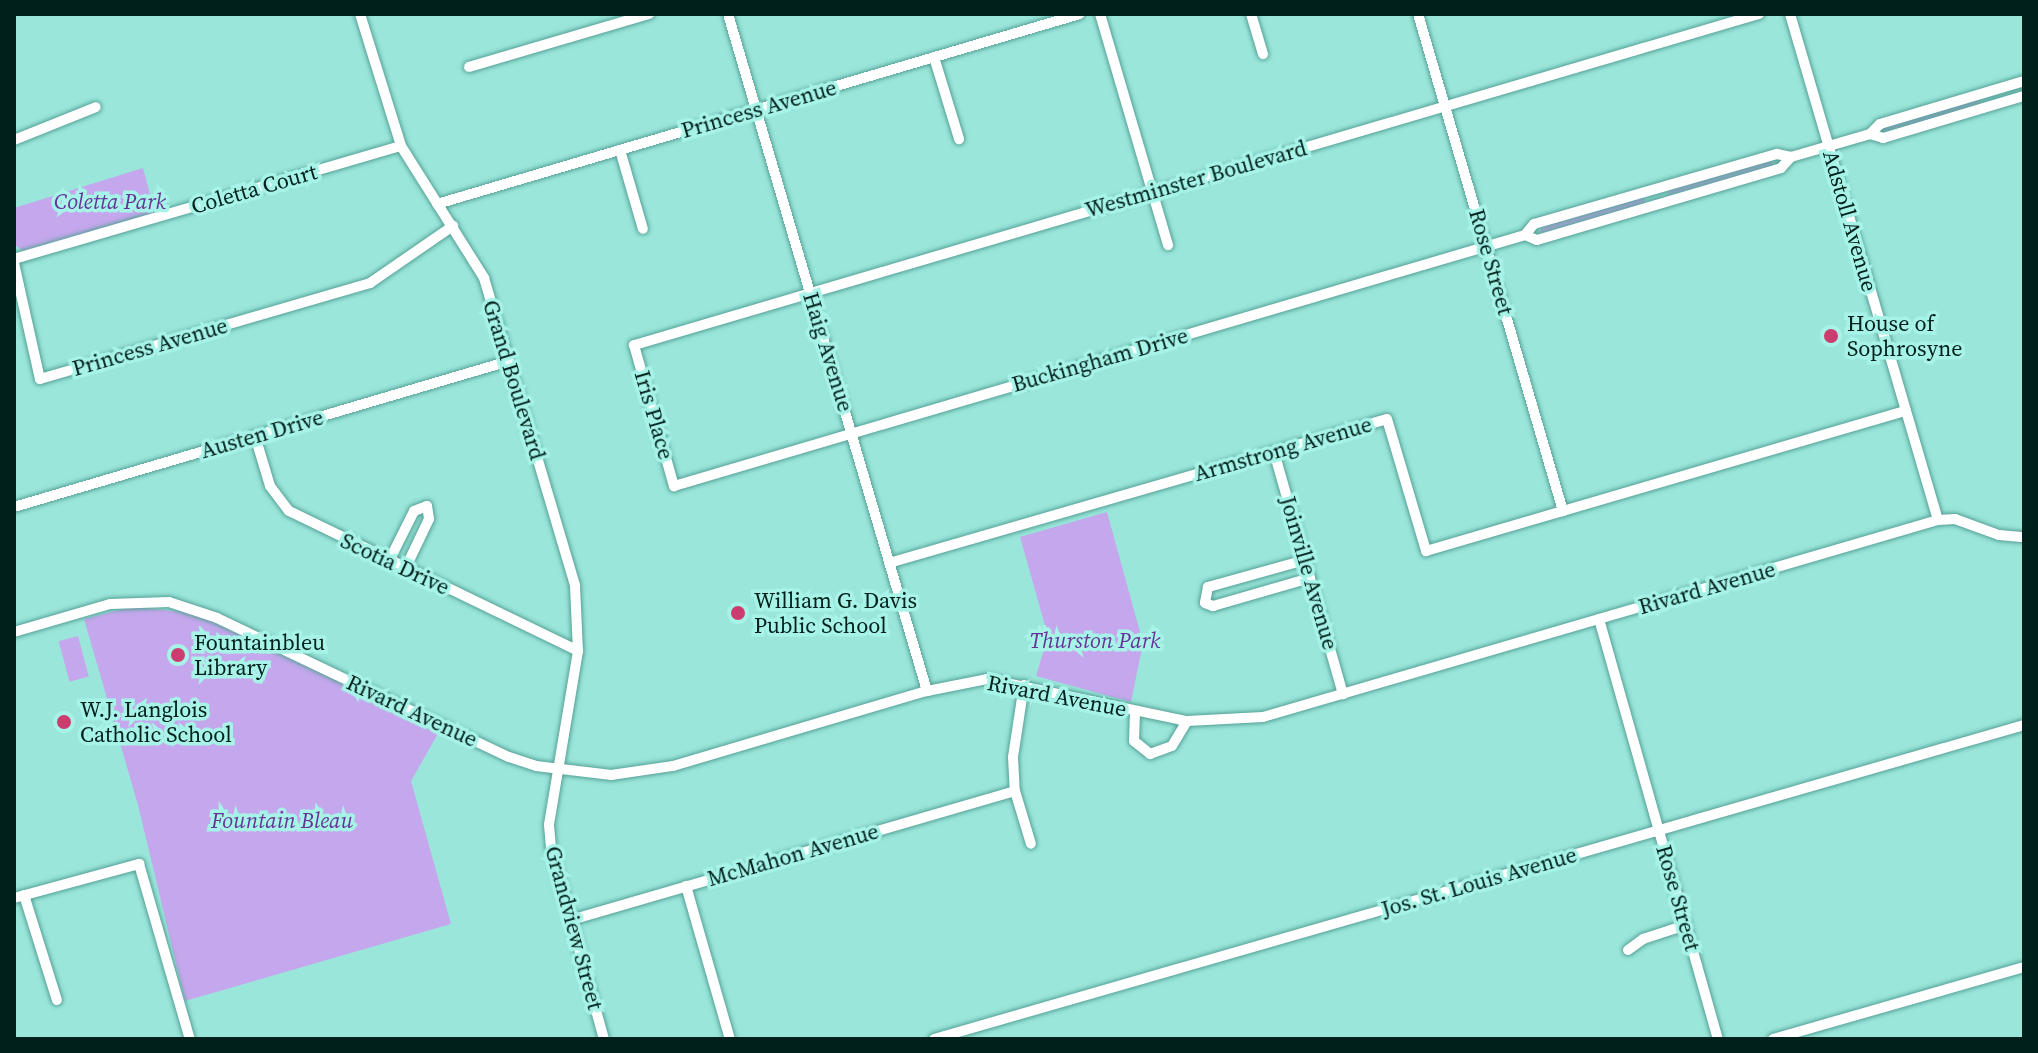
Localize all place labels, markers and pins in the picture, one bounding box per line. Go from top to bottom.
place label: House of Sophrosyne [1847,310,1962,362]
marker: House of Sophrosyne [1822,327,1840,345]
place label: William G. Davis Public School [754,587,917,638]
marker: William G. Davis Public School [729,604,747,622]
place label: Fountainbleu Library [194,629,325,680]
marker: Fountainbleu Library [169,646,187,664]
place label: W.J. Langlois Catholic School [80,696,232,748]
marker: W.J. Langlois Catholic School [55,713,73,731]

